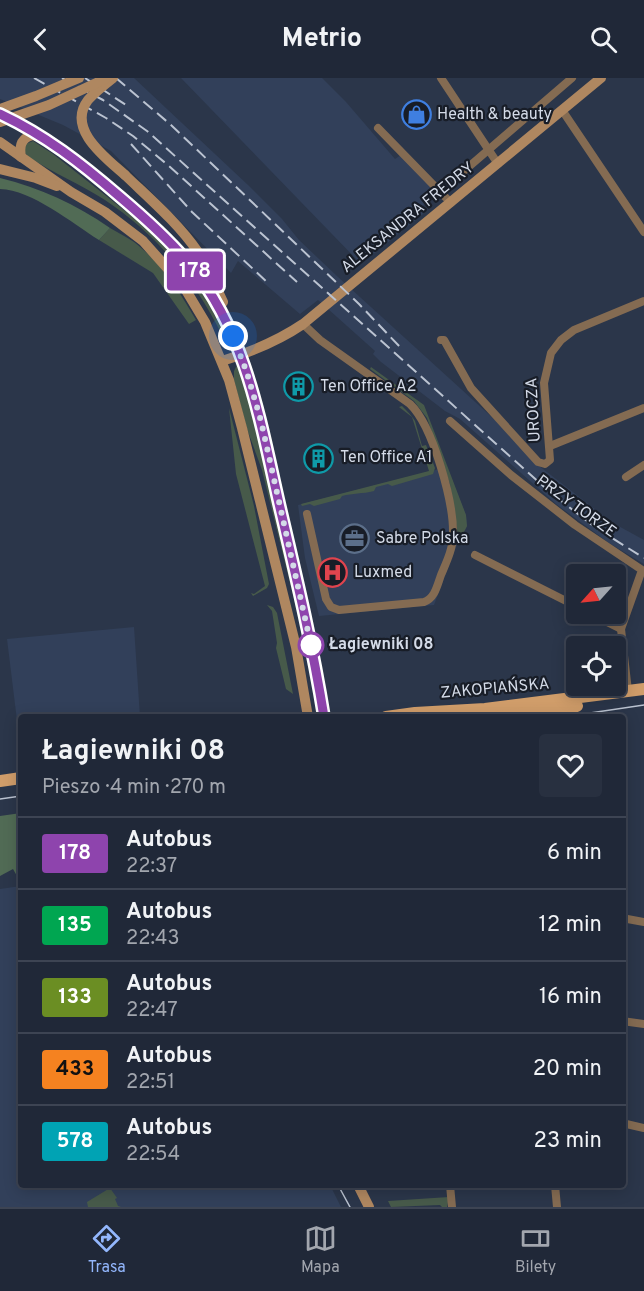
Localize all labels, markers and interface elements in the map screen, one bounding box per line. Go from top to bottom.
text: Metrio [282,22,362,56]
icon: back [24,23,57,56]
icon: search [587,23,620,56]
shop icon: Health & beauty [400,99,432,131]
place label: Health & beauty [437,105,552,125]
street label: ALEKSANDRA FREDRY [337,158,479,278]
line badge: 178 [160,252,230,290]
text: 178 [179,258,211,285]
your location [218,321,248,351]
building icon: Ten Office A2 [283,371,315,403]
place label: Ten Office A2 [320,377,416,397]
street label: UROCZA [522,377,546,443]
building icon: Ten Office A1 [303,442,335,474]
place label: Ten Office A1 [340,448,432,468]
street label: PRZY TORZE [532,471,620,543]
office icon: Sabre Polska [339,523,371,555]
place label: Sabre Polska [376,529,468,549]
hospital icon: Luxmed [317,557,349,589]
place label: Luxmed [354,563,412,583]
north arrow [566,564,626,624]
map controls [566,564,626,696]
marker: Łagiewniki 08 [298,632,324,658]
place label: Łagiewniki 08 [329,635,434,655]
button: locate [566,636,626,696]
street label: ZAKOPIAŃSKA [439,672,551,704]
text: Łagiewniki 08 [42,734,225,770]
button: heart [539,734,602,797]
text: Pieszo · 4 min · 270 m [42,775,226,801]
text: Autobus [126,827,212,854]
text: 178 [59,840,91,867]
text: 6 min [547,840,602,867]
text: 22:37 [126,854,177,880]
text: Autobus [126,899,212,926]
text: 135 [58,912,92,939]
text: 12 min [539,912,602,939]
text: 22:43 [126,926,179,952]
text: Autobus [126,971,212,998]
text: 133 [58,984,92,1011]
text: 16 min [539,984,602,1011]
text: 22:47 [126,998,178,1024]
text: Autobus [126,1043,212,1070]
text: 433 [56,1056,94,1083]
text: 20 min [533,1056,602,1083]
text: 22:51 [126,1070,175,1096]
text: Autobus [126,1115,212,1142]
text: 578 [57,1128,93,1155]
text: 23 min [534,1128,602,1155]
text: 22:54 [126,1142,180,1168]
tab: Trasa [88,1222,126,1278]
tab: Mapa [301,1222,340,1278]
tab: Bilety [515,1222,556,1278]

